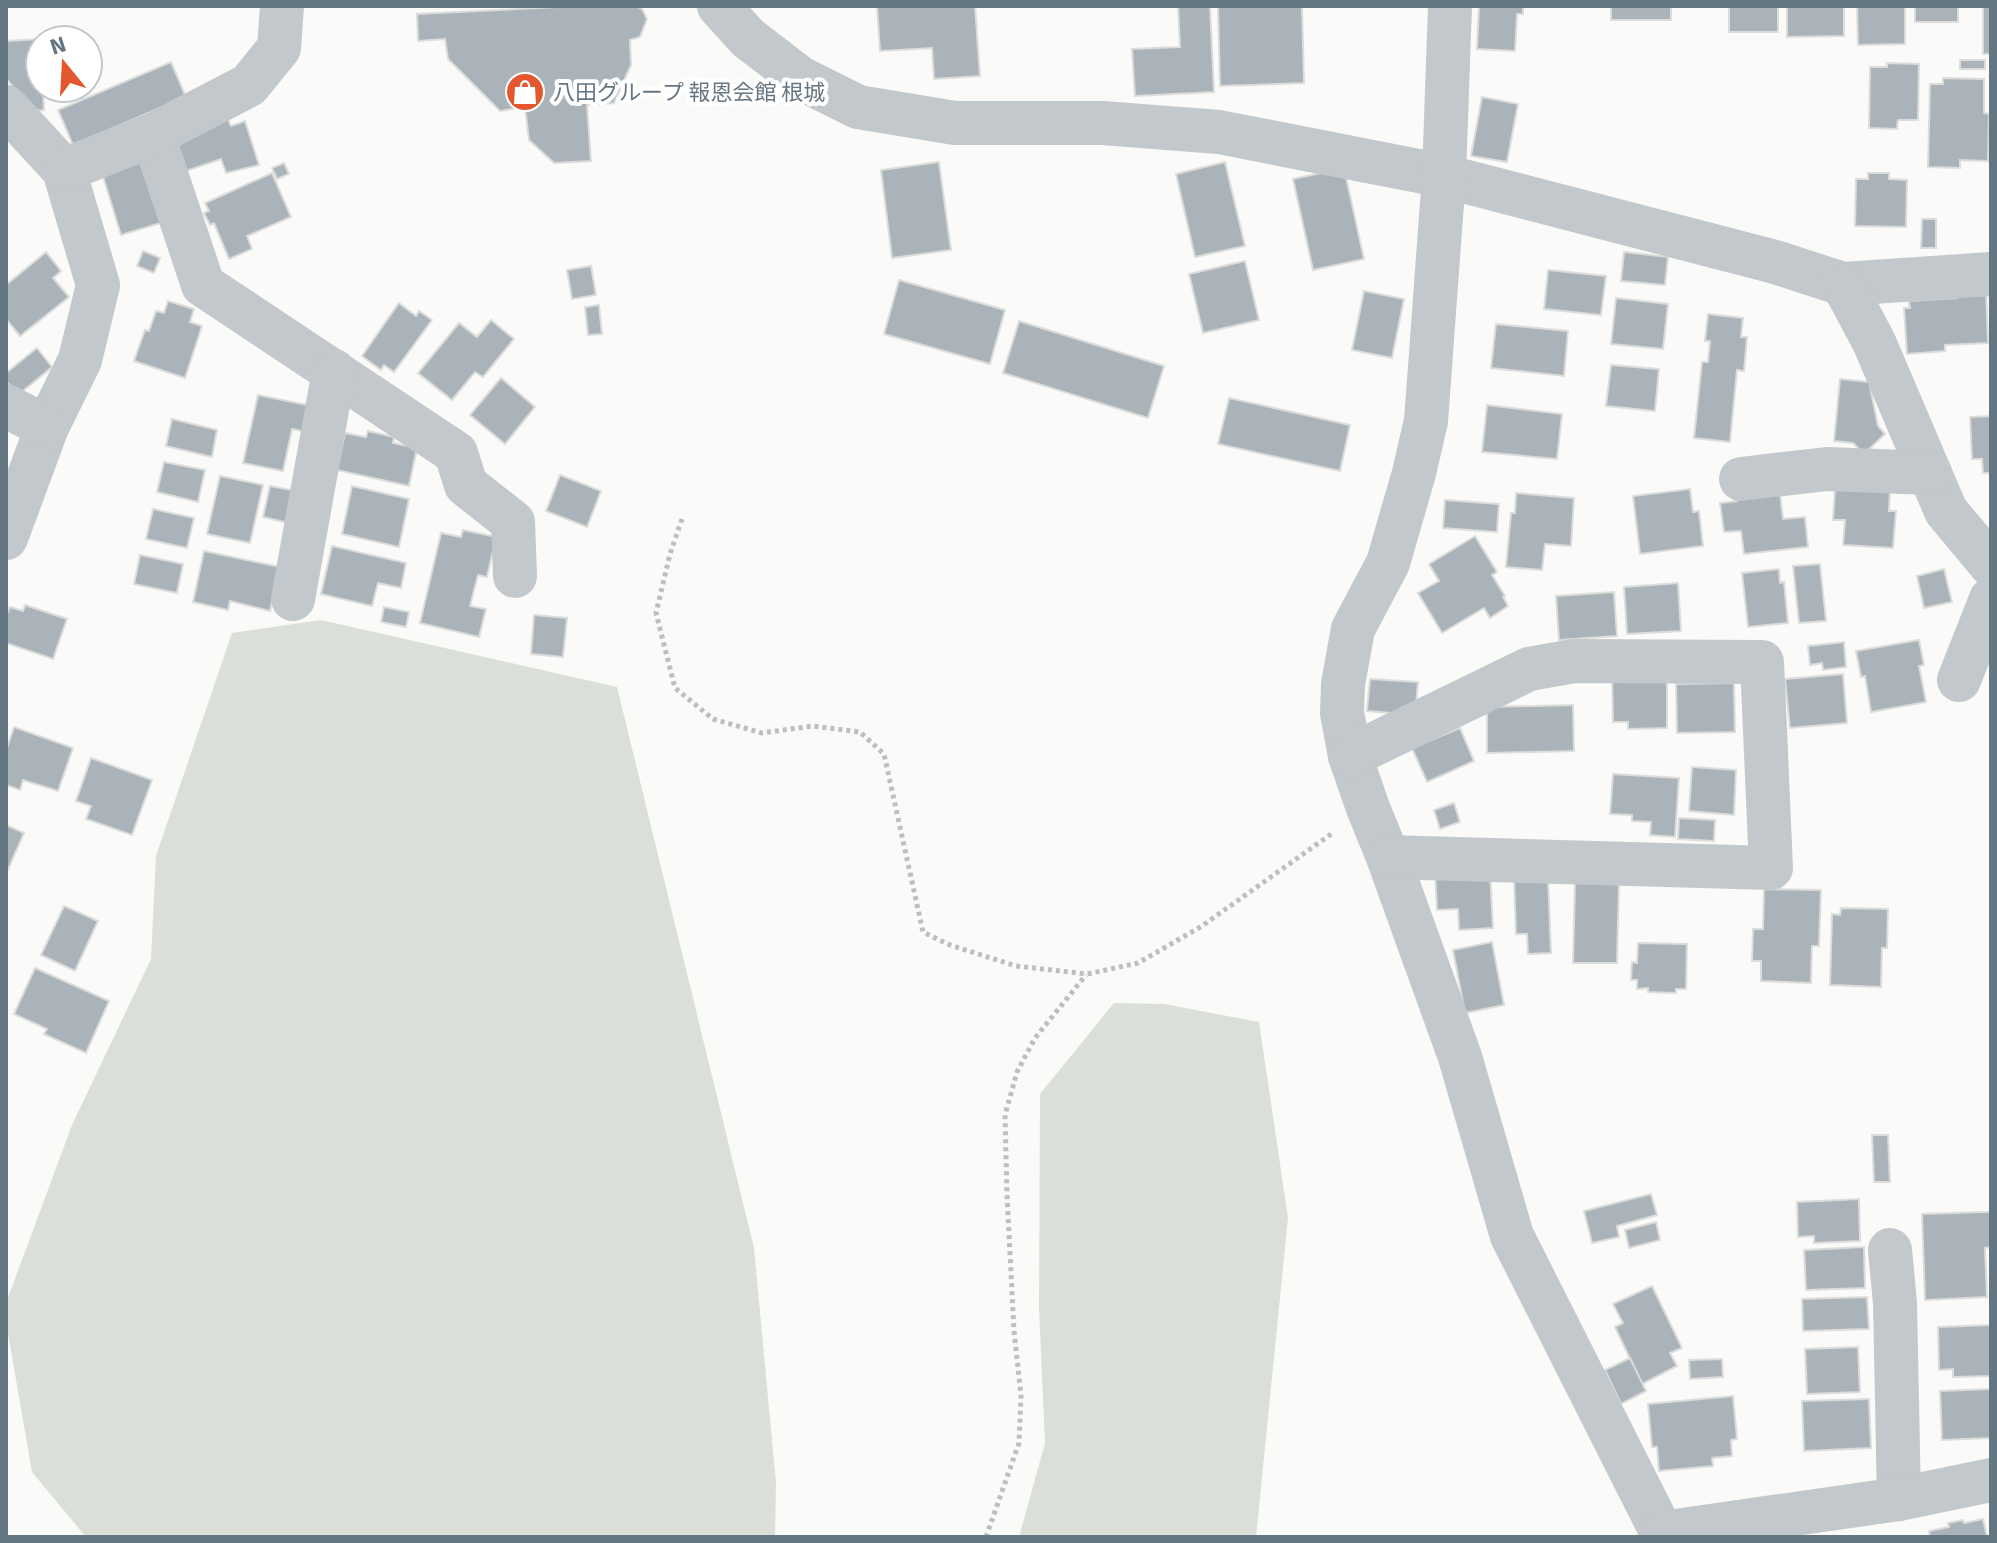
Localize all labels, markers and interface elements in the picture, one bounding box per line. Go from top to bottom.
north arrow [24,24,104,104]
text: N [47,30,69,61]
shop icon: 八田グループ 報恩会館 根城 [504,71,546,113]
place label: 八田グループ 報恩会館 根城 [553,79,825,106]

